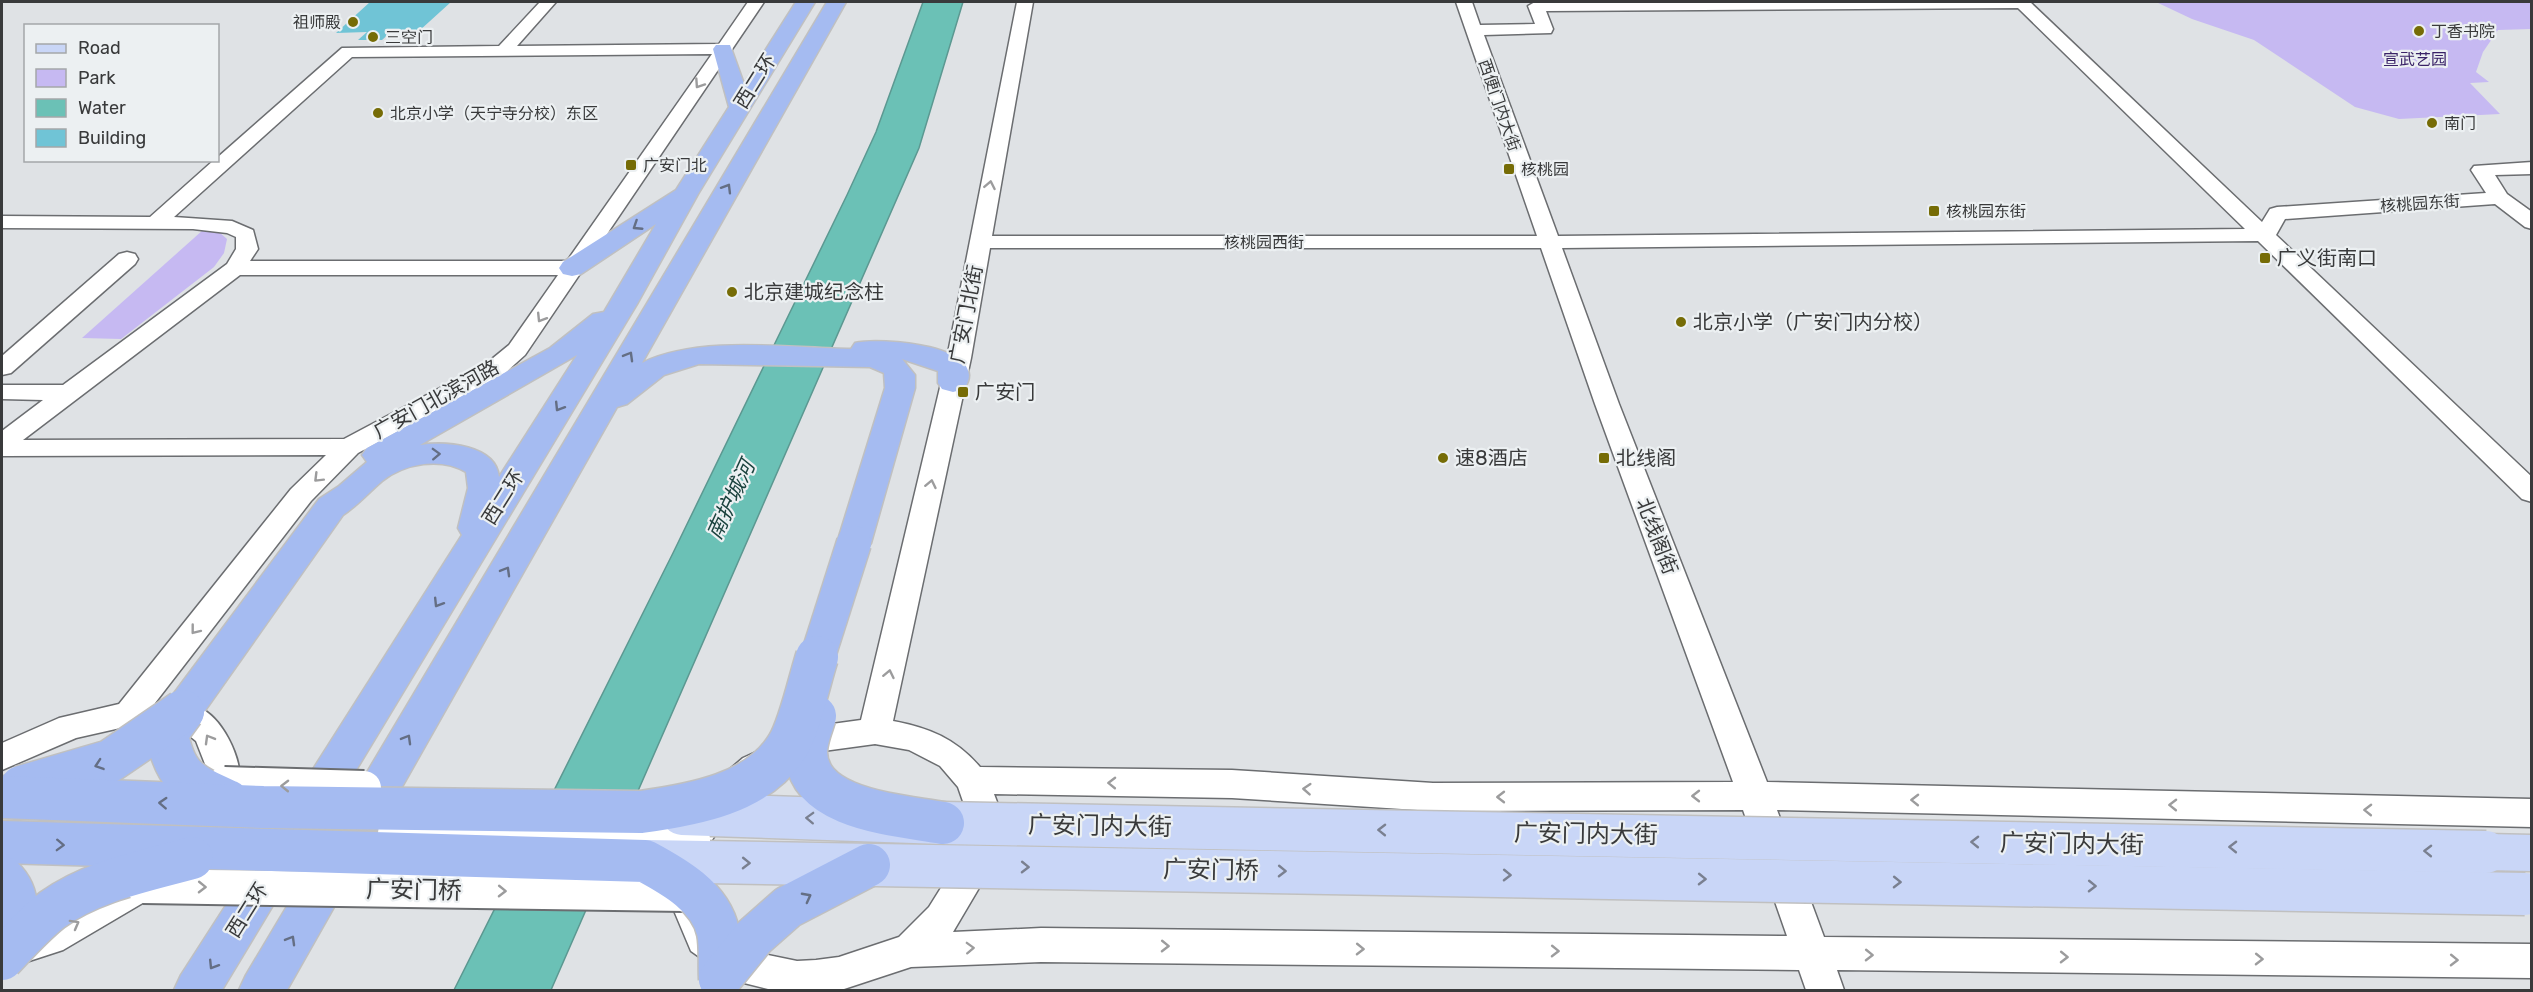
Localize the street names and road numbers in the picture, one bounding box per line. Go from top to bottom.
street label: 西二环 [729,49,781,113]
street label: 西便门内大街 [1475,57,1524,154]
street label: 核桃园东街 [2379,191,2461,216]
street label: 核桃园西街 [1224,233,1304,252]
street label: 广安门北街 [945,263,987,365]
street label: 广安门北滨河路 [369,355,503,443]
street label: 西二环 [477,465,529,529]
street label: 北线阁街 [1631,494,1683,578]
street label: 广安门内大街 [1028,811,1172,841]
street label: 广安门内大街 [1514,819,1658,849]
street label: 广安门内大街 [2000,829,2144,859]
street label: 广安门桥 [1163,855,1259,885]
street label: 广安门桥 [366,875,462,905]
street label: 西二环 [221,878,273,942]

